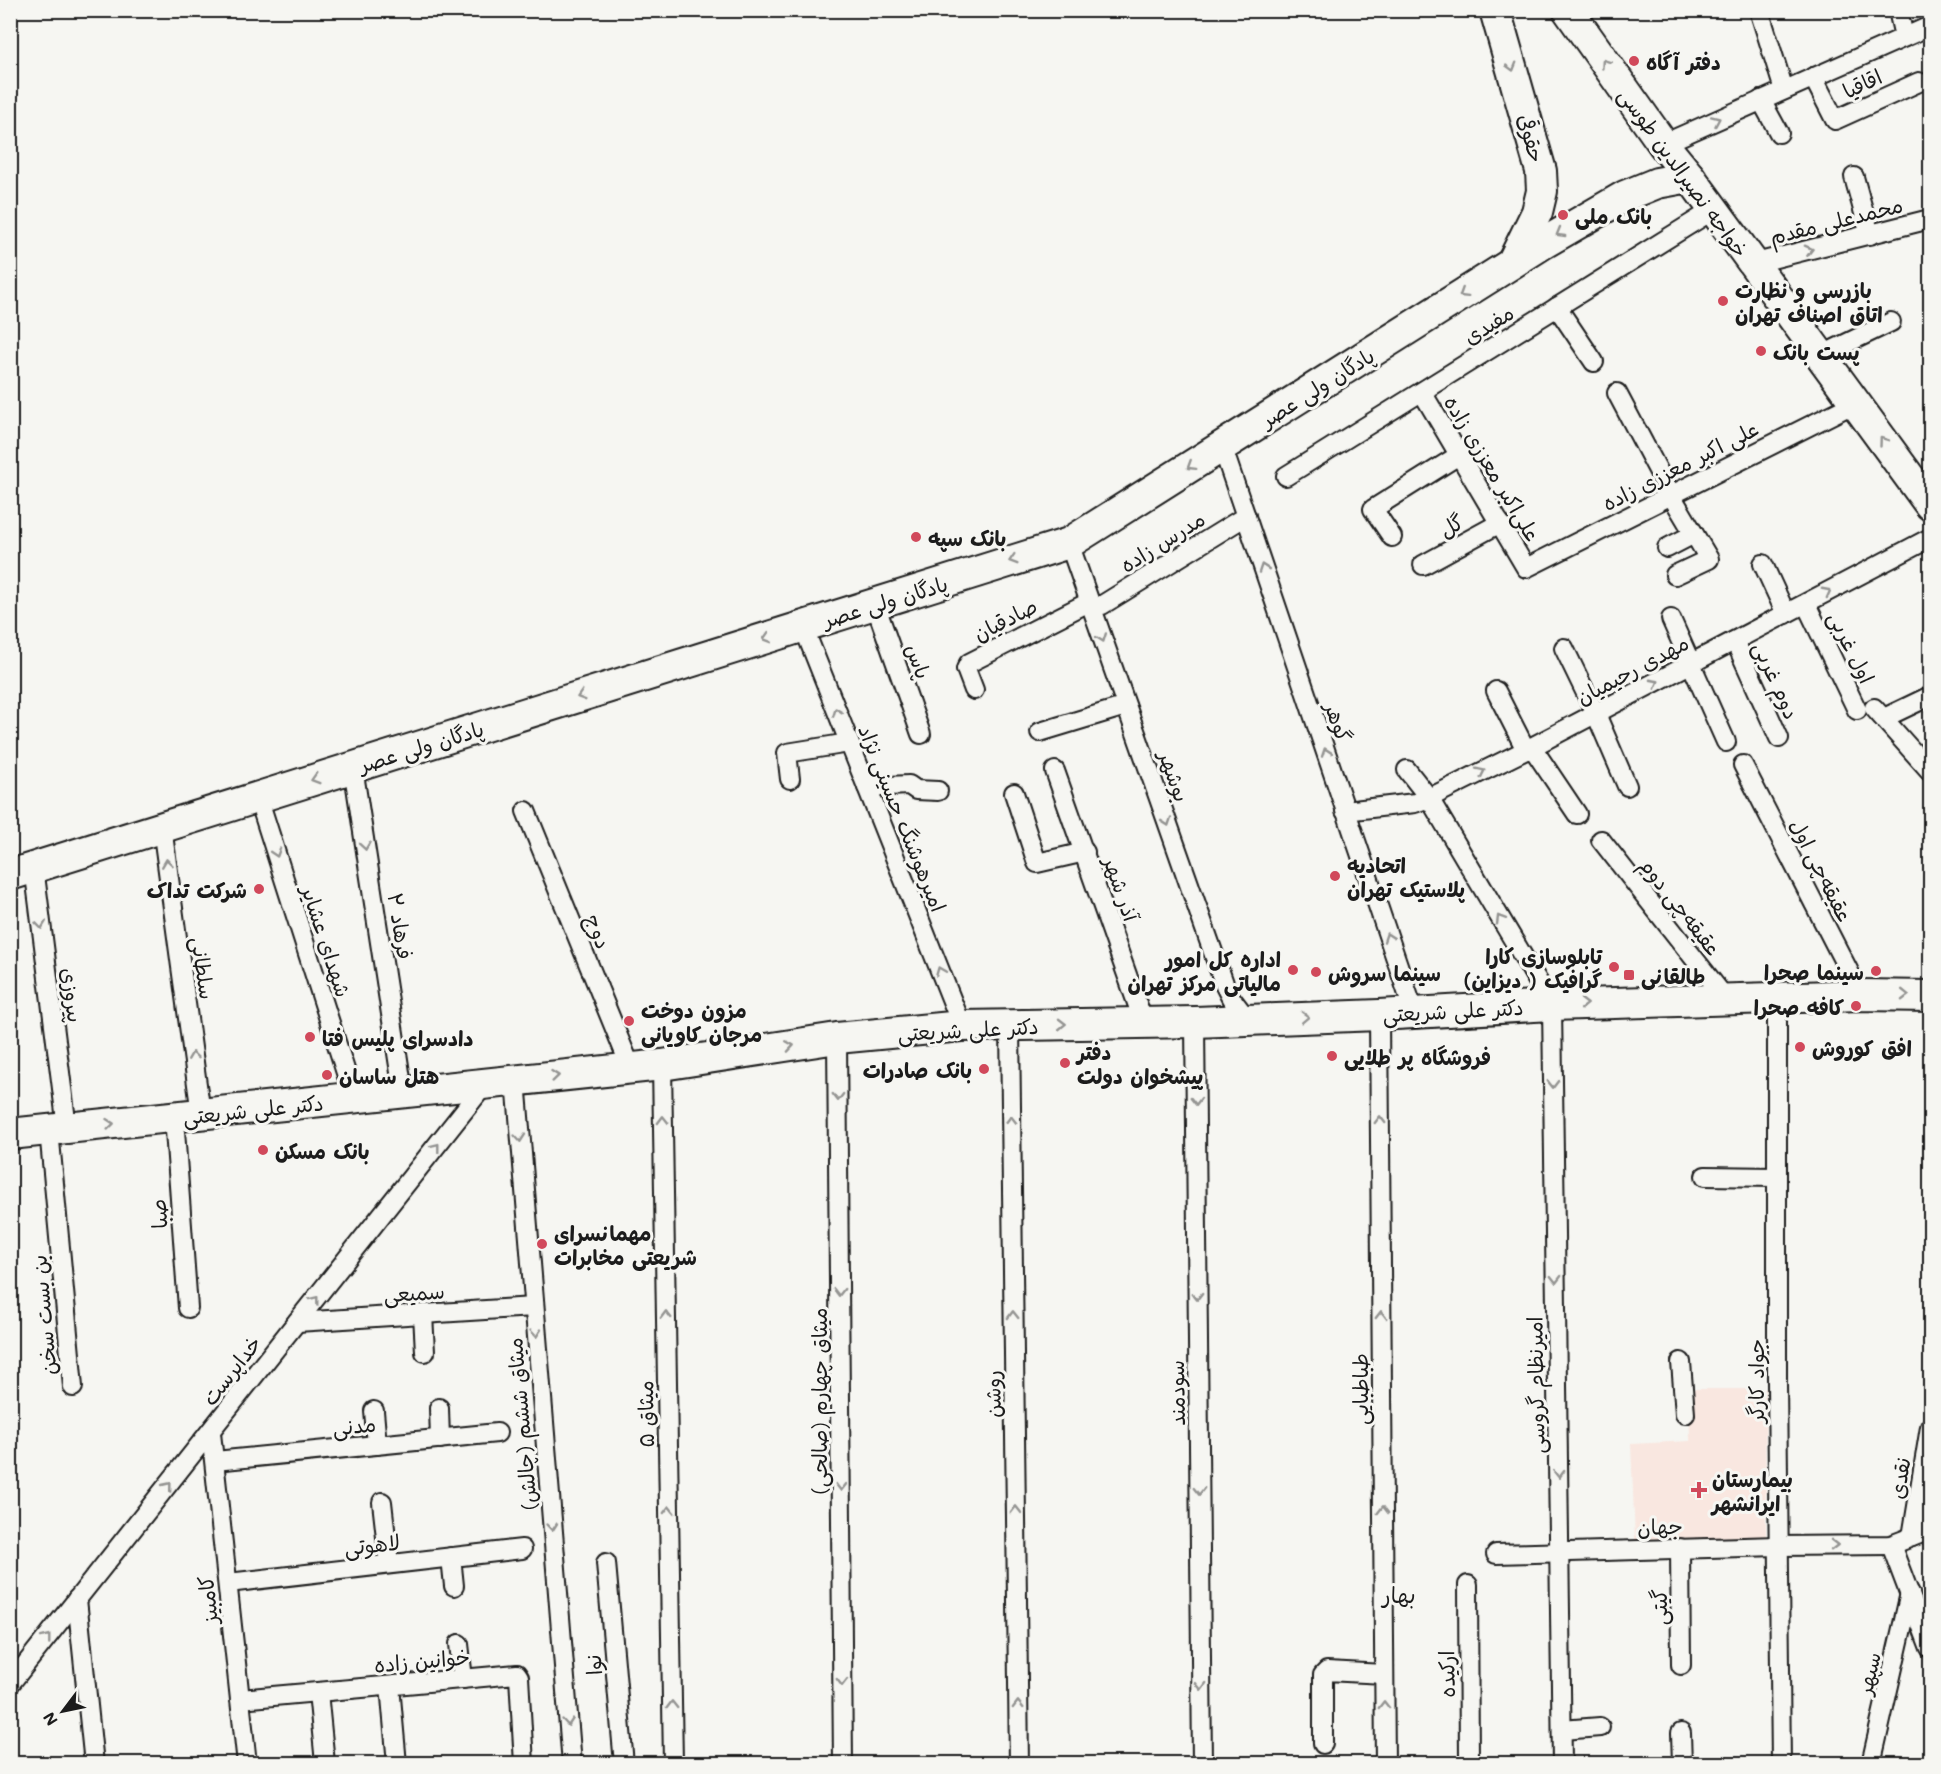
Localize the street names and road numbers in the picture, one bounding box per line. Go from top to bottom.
street label: اقاقیا [1838,62,1886,104]
street label: خواجه نصیرالدین طوسی [1612,82,1755,263]
street label: حقوقی [1512,111,1551,166]
street label: محمدعلی مقدم [1767,190,1906,253]
street label: مفیدی [1458,298,1518,350]
street label: پادگان ولی عصر [1253,341,1380,435]
street label: علی‌اکبر معززی زاده [1437,390,1547,547]
street label: علی اکبر معززی زاده [1597,414,1764,518]
street label: مدرس زاده [1114,504,1210,578]
street label: گل [1434,507,1468,543]
street label: پادگان ولی عصر [817,569,951,635]
street label: صادقیان [969,592,1041,646]
street label: اول غربی [1821,606,1881,688]
street label: مهدی رحیمیان [1571,628,1693,710]
street label: دوم غربی [1744,637,1806,725]
street label: پاس [899,640,938,683]
street label: گوهر [1318,697,1358,746]
street label: پادگان ولی عصر [353,714,487,780]
street label: امیرهوشنگ حسینی نژاد [851,720,953,916]
street label: بوشهر [1152,745,1196,805]
street label: عقیقه‌چی اول [1783,814,1859,927]
street label: آذر شهر [1098,851,1146,925]
street label: عقیقه‌چی دوم [1631,852,1728,963]
street label: شهدای عشایر [296,880,358,1000]
street label: فرهاد ۲ [382,891,420,961]
street label: دوج [578,910,618,953]
street label: سلطانی [184,935,222,1001]
street label: پیروزی [55,966,90,1024]
street label: دکتر علی شریعتی [1382,993,1524,1029]
street label: دکتر علی شریعتی [897,1012,1039,1048]
street label: دکتر علی شریعتی [181,1088,325,1132]
street label: صبا [143,1198,174,1230]
street label: بن بست سخن [24,1254,63,1376]
street label: سمیعی [382,1276,446,1310]
street label: میثاق چهارم (صالحی) [805,1308,836,1494]
street label: امیرنظام گروسی [1520,1316,1554,1454]
street label: خداپرست [195,1330,267,1411]
street label: میثاق ششم (چالش) [500,1336,546,1511]
street label: جواد کارگر [1742,1339,1770,1425]
street label: طباطبایی [1346,1353,1375,1425]
street label: سودمند [1162,1360,1191,1426]
street label: روشن [978,1370,1006,1418]
street label: میثاق ۵ [631,1380,659,1448]
street label: مدنی [331,1409,377,1443]
street label: نقدی [1882,1455,1916,1501]
street label: جهان [1637,1512,1683,1540]
street label: لاهوتی [343,1528,402,1562]
street label: کامبیز [191,1574,224,1627]
street label: گیتی [1645,1589,1674,1625]
street label: خوانین زاده [373,1642,471,1679]
street label: سپهر [1850,1649,1887,1699]
street label: ارکیده [1432,1650,1460,1698]
street label: نوا [579,1653,608,1677]

